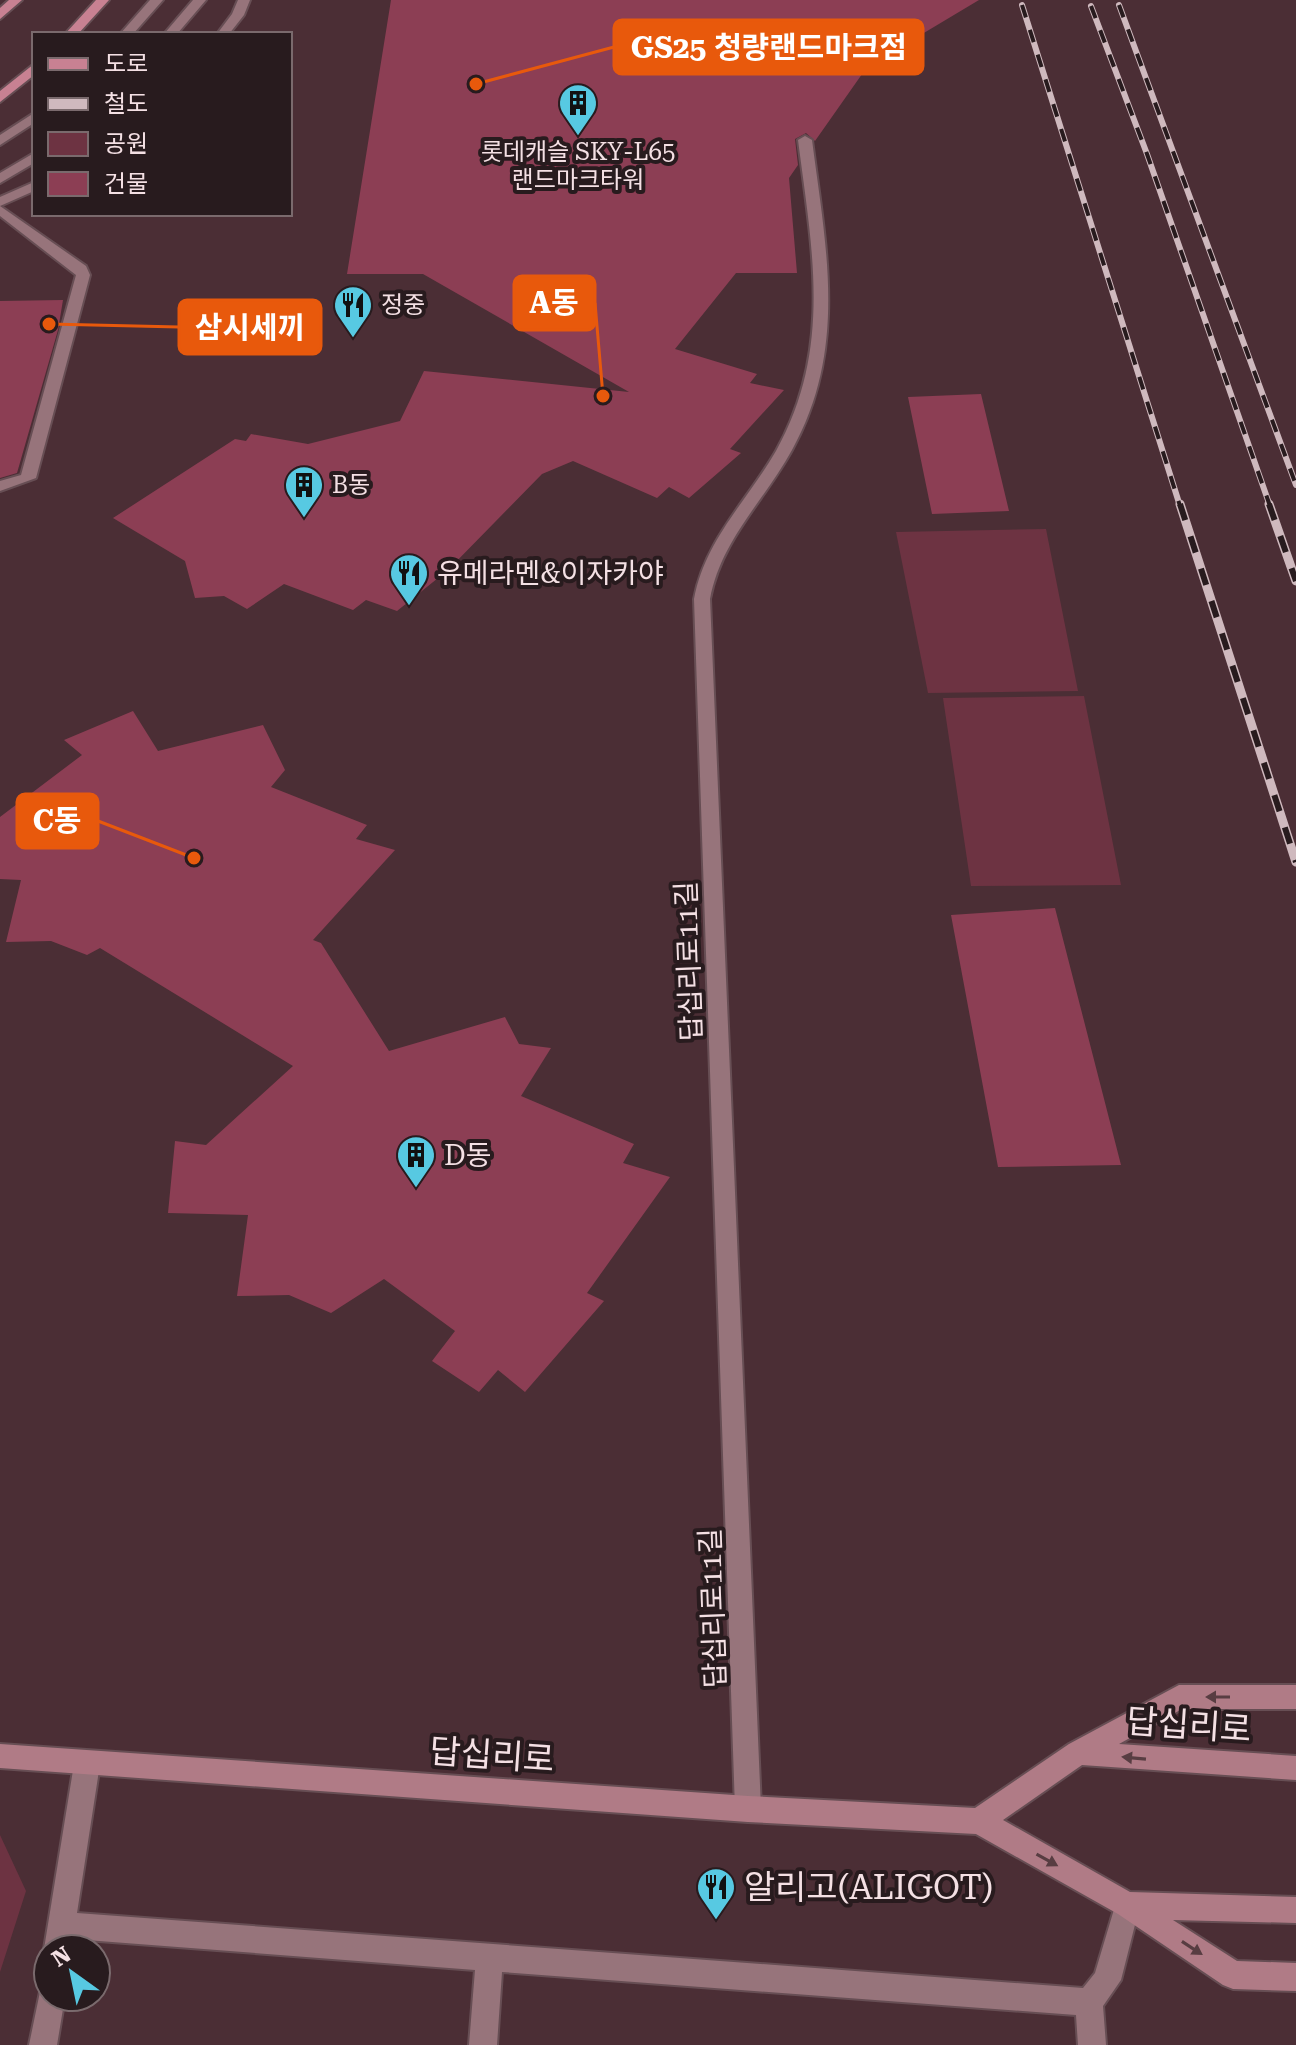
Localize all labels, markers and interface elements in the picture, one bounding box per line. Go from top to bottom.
callout: GS25 청량랜드마크점 [614,20,923,74]
text: GS25 청량랜드마크점 [631,30,907,65]
legend [32,32,292,216]
text: 도로 [104,50,148,78]
building icon: 롯데캐슬 SKY-L65 랜드마크타워 [557,82,599,137]
text: 철도 [104,90,148,118]
text: 공원 [104,130,148,158]
place label: 롯데캐슬 SKY-L65 랜드마크타워 [481,138,675,194]
text: 건물 [104,170,148,198]
callout: A동 [514,276,595,330]
restaurant icon: 정중 [332,284,374,339]
text: A동 [529,285,579,320]
place label: 정중 [381,291,425,319]
callout: 삼시세끼 [179,300,321,354]
text: 삼시세끼 [195,310,305,345]
building icon: B동 [283,464,325,519]
place label: B동 [332,471,370,499]
restaurant icon: 유메라멘&이자카야 [388,552,430,607]
place label: 유메라멘&이자카야 [437,557,664,590]
callout: C동 [17,794,98,848]
text: C동 [33,803,81,838]
street label: 답십리로11길 [670,880,708,1042]
building icon: D동 [395,1134,437,1189]
place label: D동 [444,1139,491,1172]
street label: 답십리로11길 [694,1527,732,1689]
one-way arrow [1205,1691,1230,1703]
street label: 답십리로 [1125,1701,1253,1749]
street label: 답십리로 [428,1731,556,1779]
one-way arrow [1121,1751,1146,1764]
one-way arrow [1036,1852,1058,1866]
restaurant icon: 알리고(ALIGOT) [695,1866,737,1921]
place label: 알리고(ALIGOT) [744,1867,993,1907]
north arrow [32,1933,112,2013]
one-way arrow [1181,1940,1203,1954]
text: N [47,1942,75,1972]

